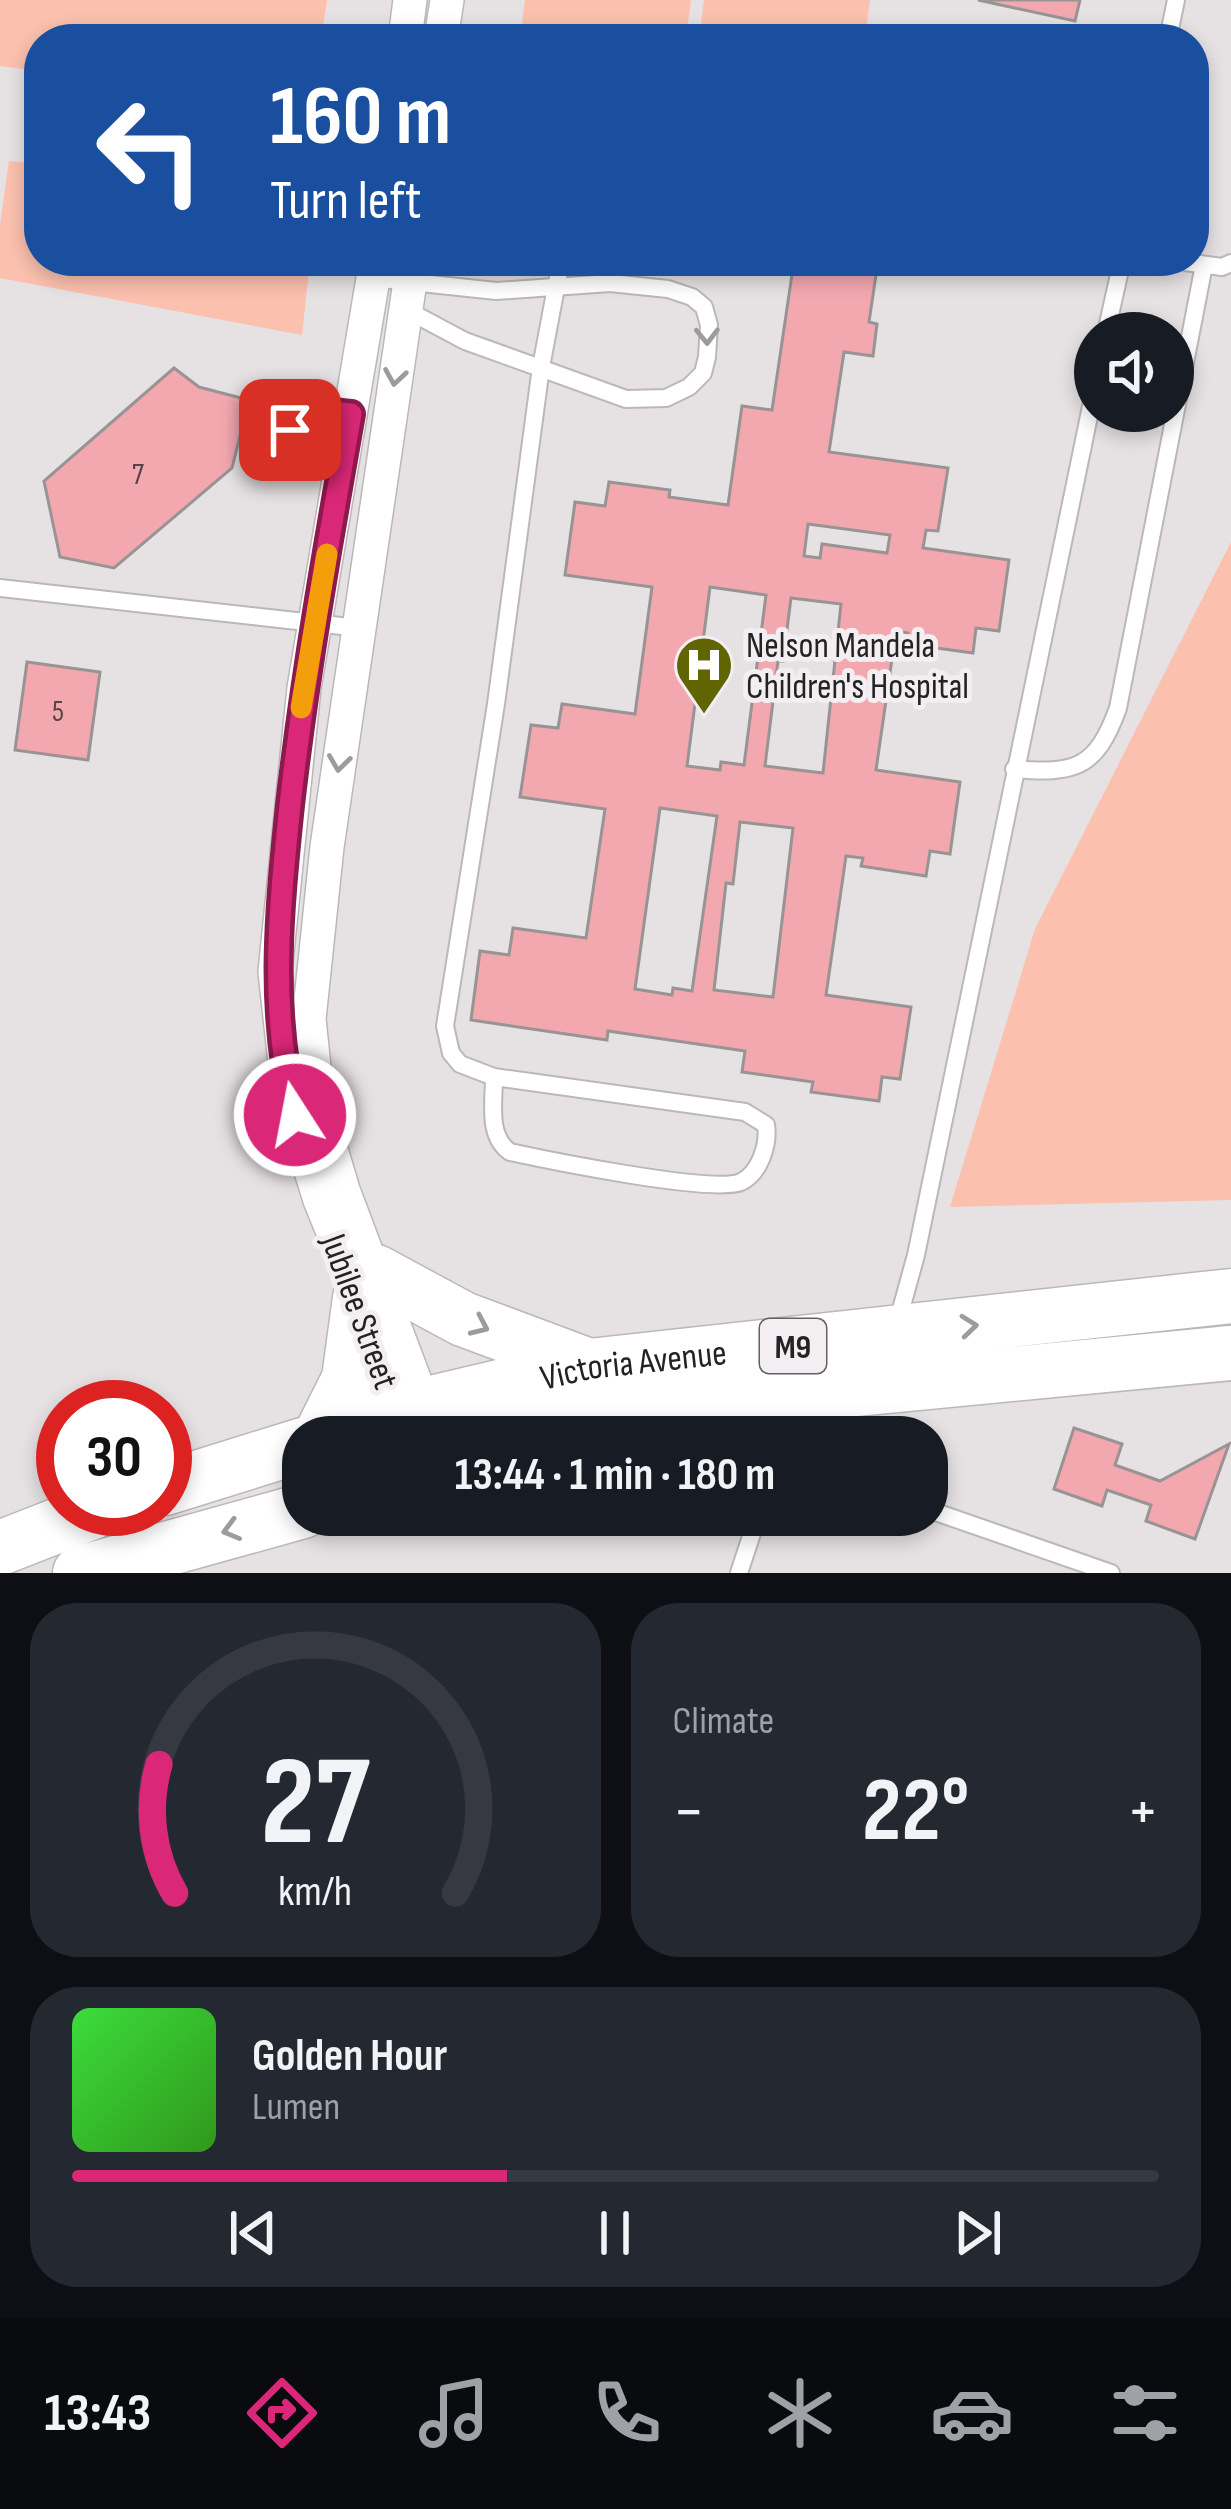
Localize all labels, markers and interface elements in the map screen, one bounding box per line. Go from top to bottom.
text: 160 m [270,67,451,168]
icon: left [72,72,228,228]
text: Turn left [270,169,422,234]
map controls [1074,312,1194,432]
button: sound [1074,312,1194,432]
one-way arrow [693,327,719,345]
one-way arrow [384,366,409,386]
pin [239,379,341,481]
icon: arrive [257,397,323,463]
house number: 7 [132,457,144,493]
place label: Nelson Mandela Children's Hospital [746,625,969,709]
hospital icon: Nelson Mandela Children's Hospital [673,634,735,716]
house number: 5 [52,694,64,730]
one-way arrow [327,753,353,772]
position arrow [232,1052,358,1178]
street label: Jubilee Street [311,1228,406,1395]
one-way arrow [468,1312,489,1336]
one-way arrow [959,1313,979,1339]
road number: M9 [760,1319,826,1373]
street label: Victoria Avenue [536,1332,729,1401]
speed limit sign: 30 [36,1380,192,1536]
text: 13:44 · 1 min · 180 m [455,1448,775,1503]
one-way arrow [222,1516,243,1541]
text: Climate [673,1698,774,1745]
text: 27 [261,1730,370,1879]
text: 22° [862,1758,969,1866]
text: − [673,1773,705,1852]
text: + [1127,1773,1159,1852]
text: km/h [278,1866,352,1918]
text: Golden Hour [252,2029,447,2084]
text: Lumen [252,2084,340,2131]
icon: previous [220,2200,286,2266]
icon: pause [582,2200,648,2266]
icon: next [945,2200,1011,2266]
icon: directions [240,2371,324,2455]
icon: music [412,2371,496,2455]
icon: phone [585,2371,669,2455]
icon: climate [758,2371,842,2455]
icon: car [930,2371,1014,2455]
icon: filters [1103,2371,1187,2455]
text: 13:43 [44,2381,151,2446]

